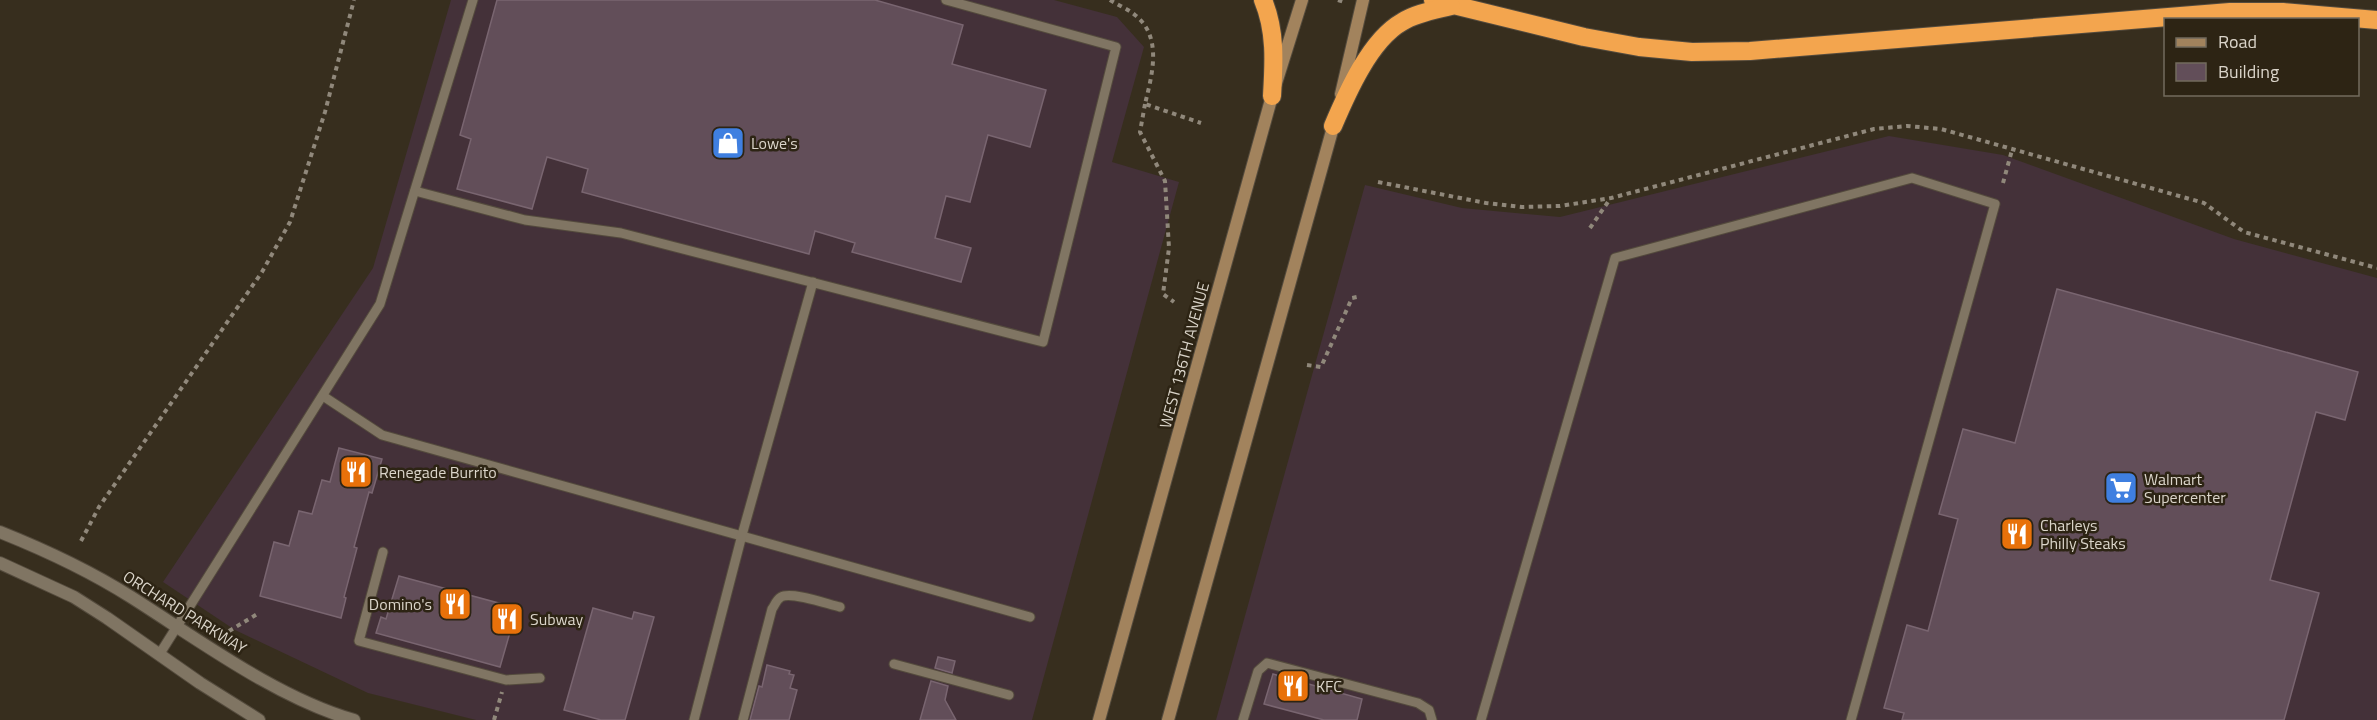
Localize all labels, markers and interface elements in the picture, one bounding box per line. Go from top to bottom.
legend [2164,18,2359,96]
text: Road [2218,28,2257,55]
text: Building [2218,58,2279,85]
shop icon: Lowe's [710,125,746,161]
place label: Lowe's [751,131,798,155]
street label: WEST 136TH AVENUE [1153,279,1215,431]
restaurant icon: Renegade Burrito [338,454,374,490]
place label: Renegade Burrito [379,460,497,484]
place label: Walmart Supercenter [2144,467,2226,509]
supermarket icon: Walmart Supercenter [2103,470,2139,506]
place label: Charleys Philly Steaks [2040,513,2126,555]
restaurant icon: Charleys Philly Steaks [1999,516,2035,552]
street label: ORCHARD PARKWAY [118,564,252,660]
restaurant icon: Domino's [437,586,473,622]
place label: Domino's [369,592,432,616]
restaurant icon: Subway [489,601,525,637]
place label: Subway [530,607,584,631]
restaurant icon: KFC [1275,668,1311,704]
place label: KFC [1316,674,1342,698]

